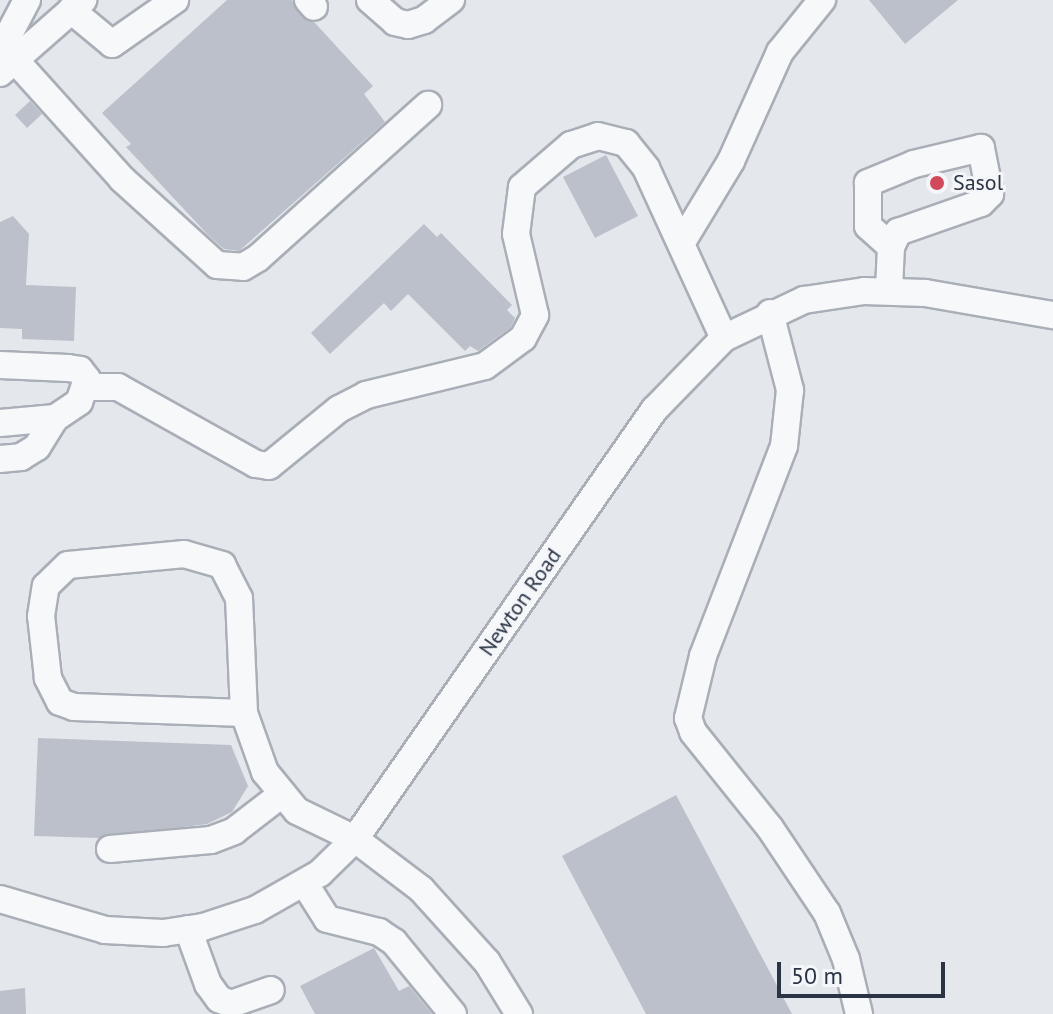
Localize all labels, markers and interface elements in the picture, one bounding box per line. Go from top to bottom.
place label: Sasol [953,170,1003,196]
marker: Sasol [928,174,946,192]
street label: Newton Road [473,543,567,661]
scale bar [781,946,949,996]
text: 50 m [791,960,843,991]

